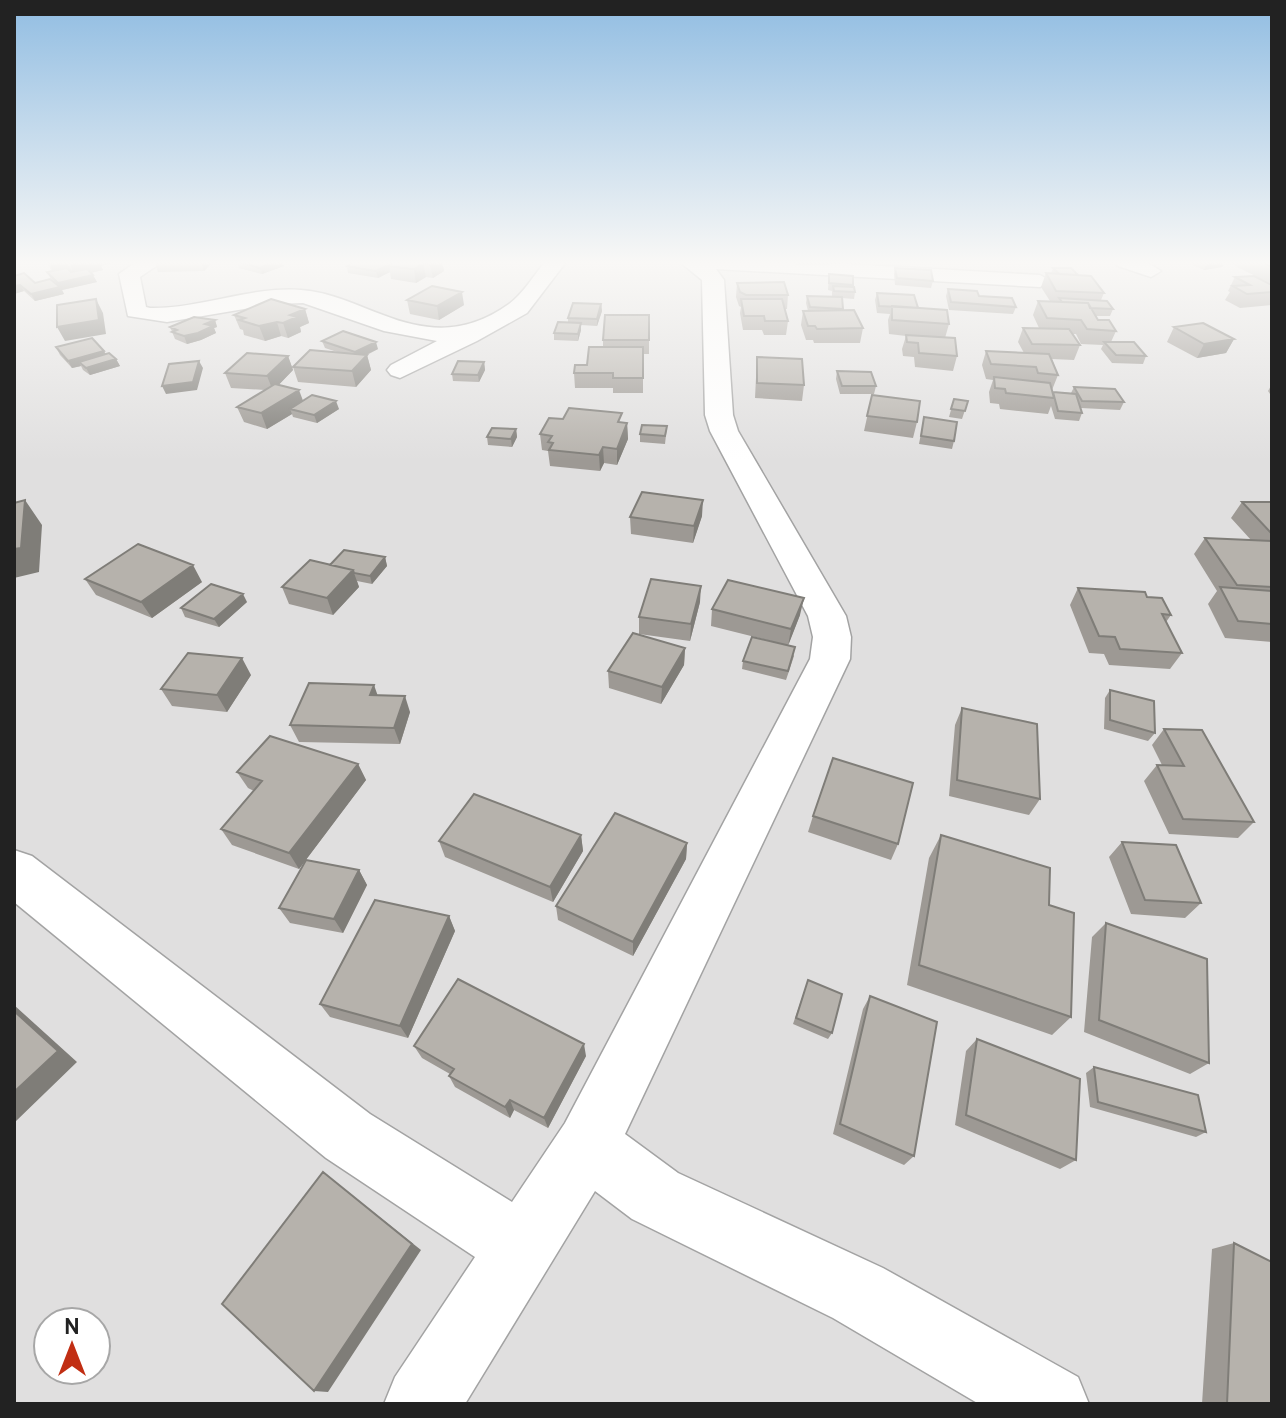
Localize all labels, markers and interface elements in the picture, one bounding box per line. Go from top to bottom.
north arrow [32,1306,112,1386]
text: N [64,1315,80,1342]

